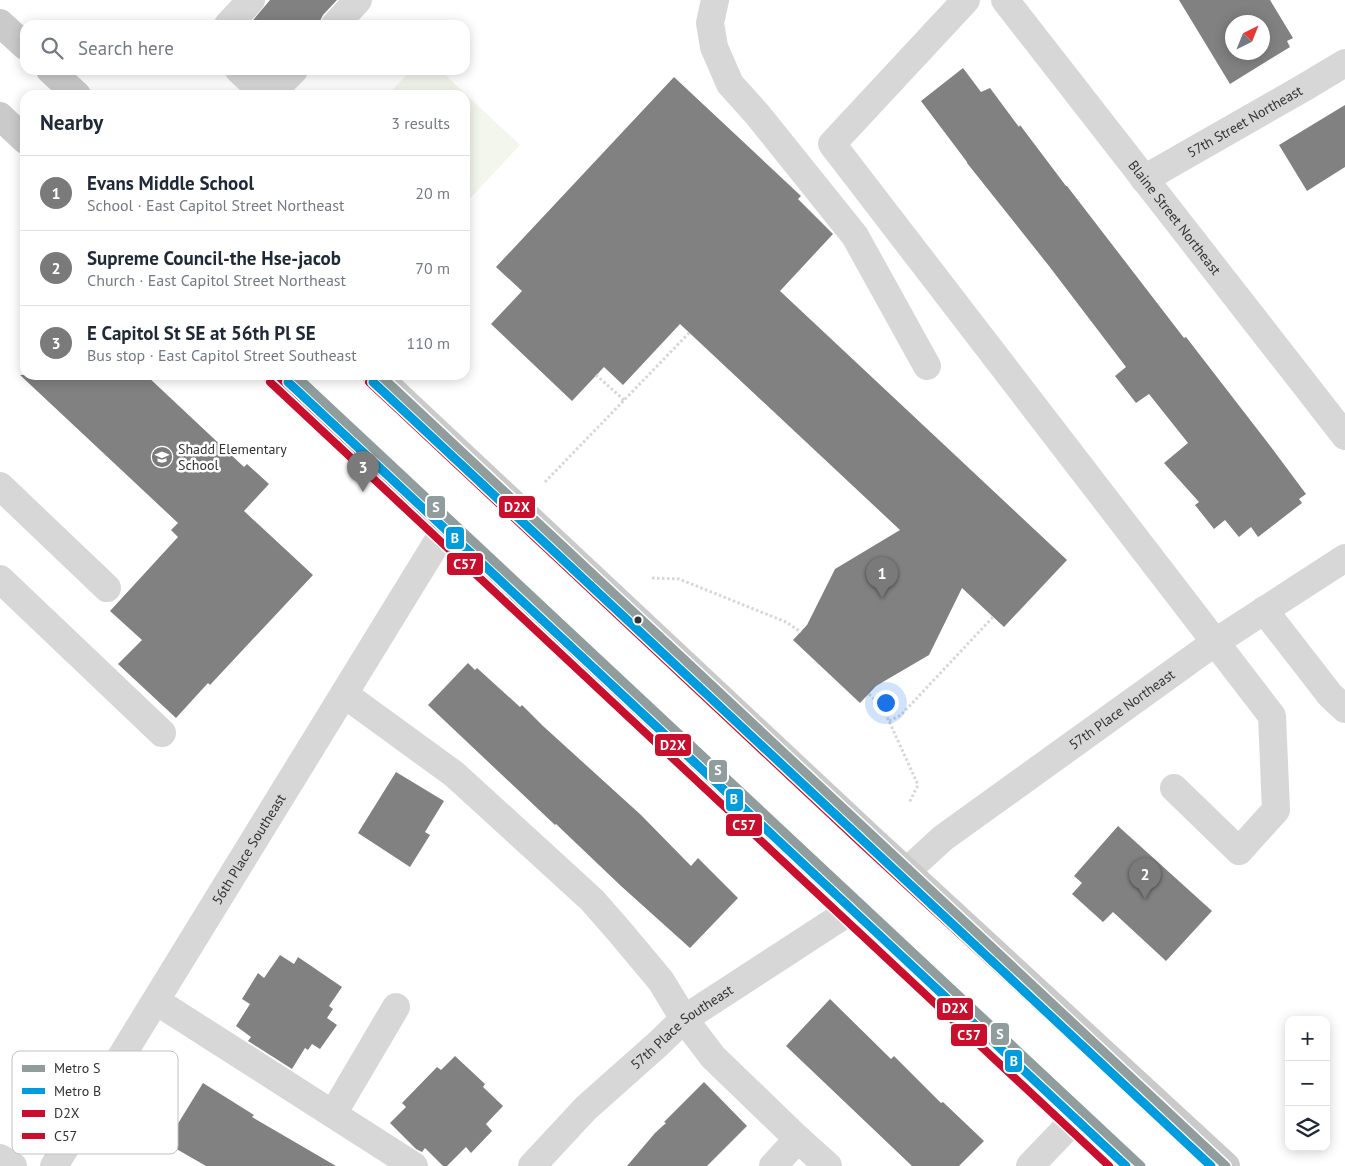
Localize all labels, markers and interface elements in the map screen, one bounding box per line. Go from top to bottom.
north arrow [1225,15,1270,60]
search box [20,20,470,75]
icon: search [38,34,66,62]
text: Search here [78,36,174,60]
street label: 57th Street Northeast [1184,81,1306,161]
text: Nearby [40,109,103,136]
text: 3 results [391,113,450,133]
street label: Blaine Street Northeast [1124,157,1225,279]
text: Evans Middle School [87,171,254,195]
text: 1 [51,183,61,203]
text: 20 m [415,183,450,203]
text: School · East Capitol Street Northeast [87,195,344,215]
text: Supreme Council-the Hse-jacob [87,246,341,270]
text: 2 [51,258,61,278]
text: 70 m [415,258,450,278]
text: Church · East Capitol Street Northeast [87,270,346,290]
text: E Capitol St SE at 56th Pl SE [87,321,316,345]
text: 3 [51,333,61,353]
text: 110 m [407,333,450,353]
text: Bus stop · East Capitol Street Southeast [87,345,357,365]
place label: Shadd Elementary School [178,440,287,474]
school or university icon: Shadd Elementary School [150,445,174,469]
pin: 3 [347,451,379,492]
line badge: S [426,495,446,519]
line badge: D2X [498,495,536,519]
text: S [432,498,440,516]
text: D2X [504,498,530,516]
line badge: B [445,526,465,550]
text: B [451,529,459,547]
line badge: C57 [446,552,484,576]
text: C57 [453,555,477,573]
pin: 1 [866,557,898,598]
unlabelled marker [633,615,643,625]
street label: 57th Place Northeast [1065,665,1178,754]
your location [873,690,899,716]
line badge: D2X [654,733,692,757]
text: D2X [660,736,686,754]
line badge: S [708,759,728,783]
text: S [714,761,722,779]
line badge: B [725,788,744,812]
street label: 56th Place Southeast [208,790,290,908]
text: B [730,790,738,808]
line badge: C57 [725,813,763,837]
text: C57 [732,816,756,834]
pin: 2 [1129,858,1161,899]
street label: 57th Place Southeast [627,980,737,1073]
line badge: D2X [936,997,974,1021]
text: D2X [942,999,968,1017]
map controls [1285,1016,1330,1151]
button: + [1285,1016,1330,1061]
line badge: S [990,1022,1010,1046]
line badge: C57 [950,1023,988,1047]
text: S [996,1025,1004,1043]
text: C57 [957,1026,981,1044]
line badge: B [1004,1049,1023,1073]
legend [12,1051,178,1154]
text: B [1010,1052,1018,1070]
text: Metro S [54,1059,100,1077]
button: − [1285,1061,1330,1106]
text: Metro B [54,1082,101,1100]
text: D2X [54,1104,80,1122]
button: layers [1285,1106,1330,1151]
text: C57 [54,1127,77,1145]

